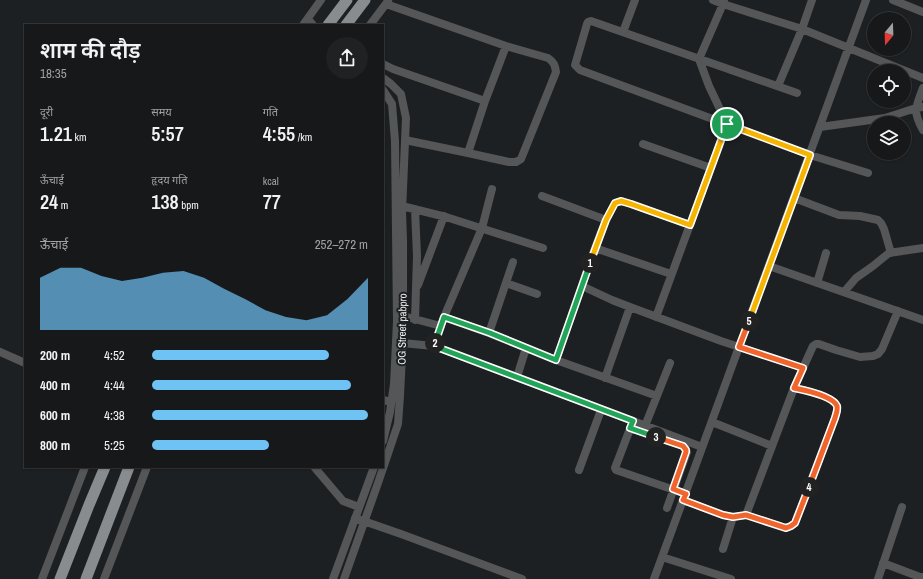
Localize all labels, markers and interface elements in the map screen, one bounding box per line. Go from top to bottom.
north arrow [867,12,911,56]
map controls [867,12,911,160]
text: शाम की दौड़ [40,35,141,65]
button: share [326,37,368,79]
button: locate [867,64,911,108]
text: 18:35 [40,65,67,82]
text: दूरी [40,105,53,119]
text: समय [151,105,172,119]
text: गति [263,105,278,119]
pin [710,107,744,141]
icon: arrive [716,113,738,135]
button: layers [867,116,911,160]
text: 1.21 [40,120,72,147]
text: 5:57 [151,120,184,147]
text: 4:55 [263,120,295,147]
text: km [72,130,86,144]
text: /km [295,130,312,144]
text: ऊँचाई [40,173,64,187]
text: हृदय गति [151,173,187,187]
text: kcal [263,174,279,188]
text: 24 [40,188,58,215]
text: 138 [151,188,179,215]
text: 77 [263,188,281,215]
text: m [58,198,68,212]
text: bpm [179,198,199,212]
text: ऊँचाई [40,236,68,253]
text: 252–272 m [315,236,368,253]
pin: 1 [580,253,600,273]
text: 1 [587,256,593,270]
street label: OG Street pabpro [394,293,410,365]
pin: 5 [739,311,759,331]
text: 5 [746,314,752,328]
pin: 2 [425,333,445,353]
text: 2 [432,336,438,350]
text: 200 m [40,347,70,364]
text: 4:52 [104,347,125,364]
text: 400 m [40,377,70,394]
text: 4:44 [104,377,125,394]
text: 600 m [40,407,70,424]
text: 4:38 [104,407,125,424]
pin: 3 [646,427,666,447]
text: 3 [653,430,659,444]
text: 800 m [40,437,70,454]
text: 5:25 [104,437,125,454]
pin: 4 [799,477,819,497]
text: 4 [806,480,812,494]

